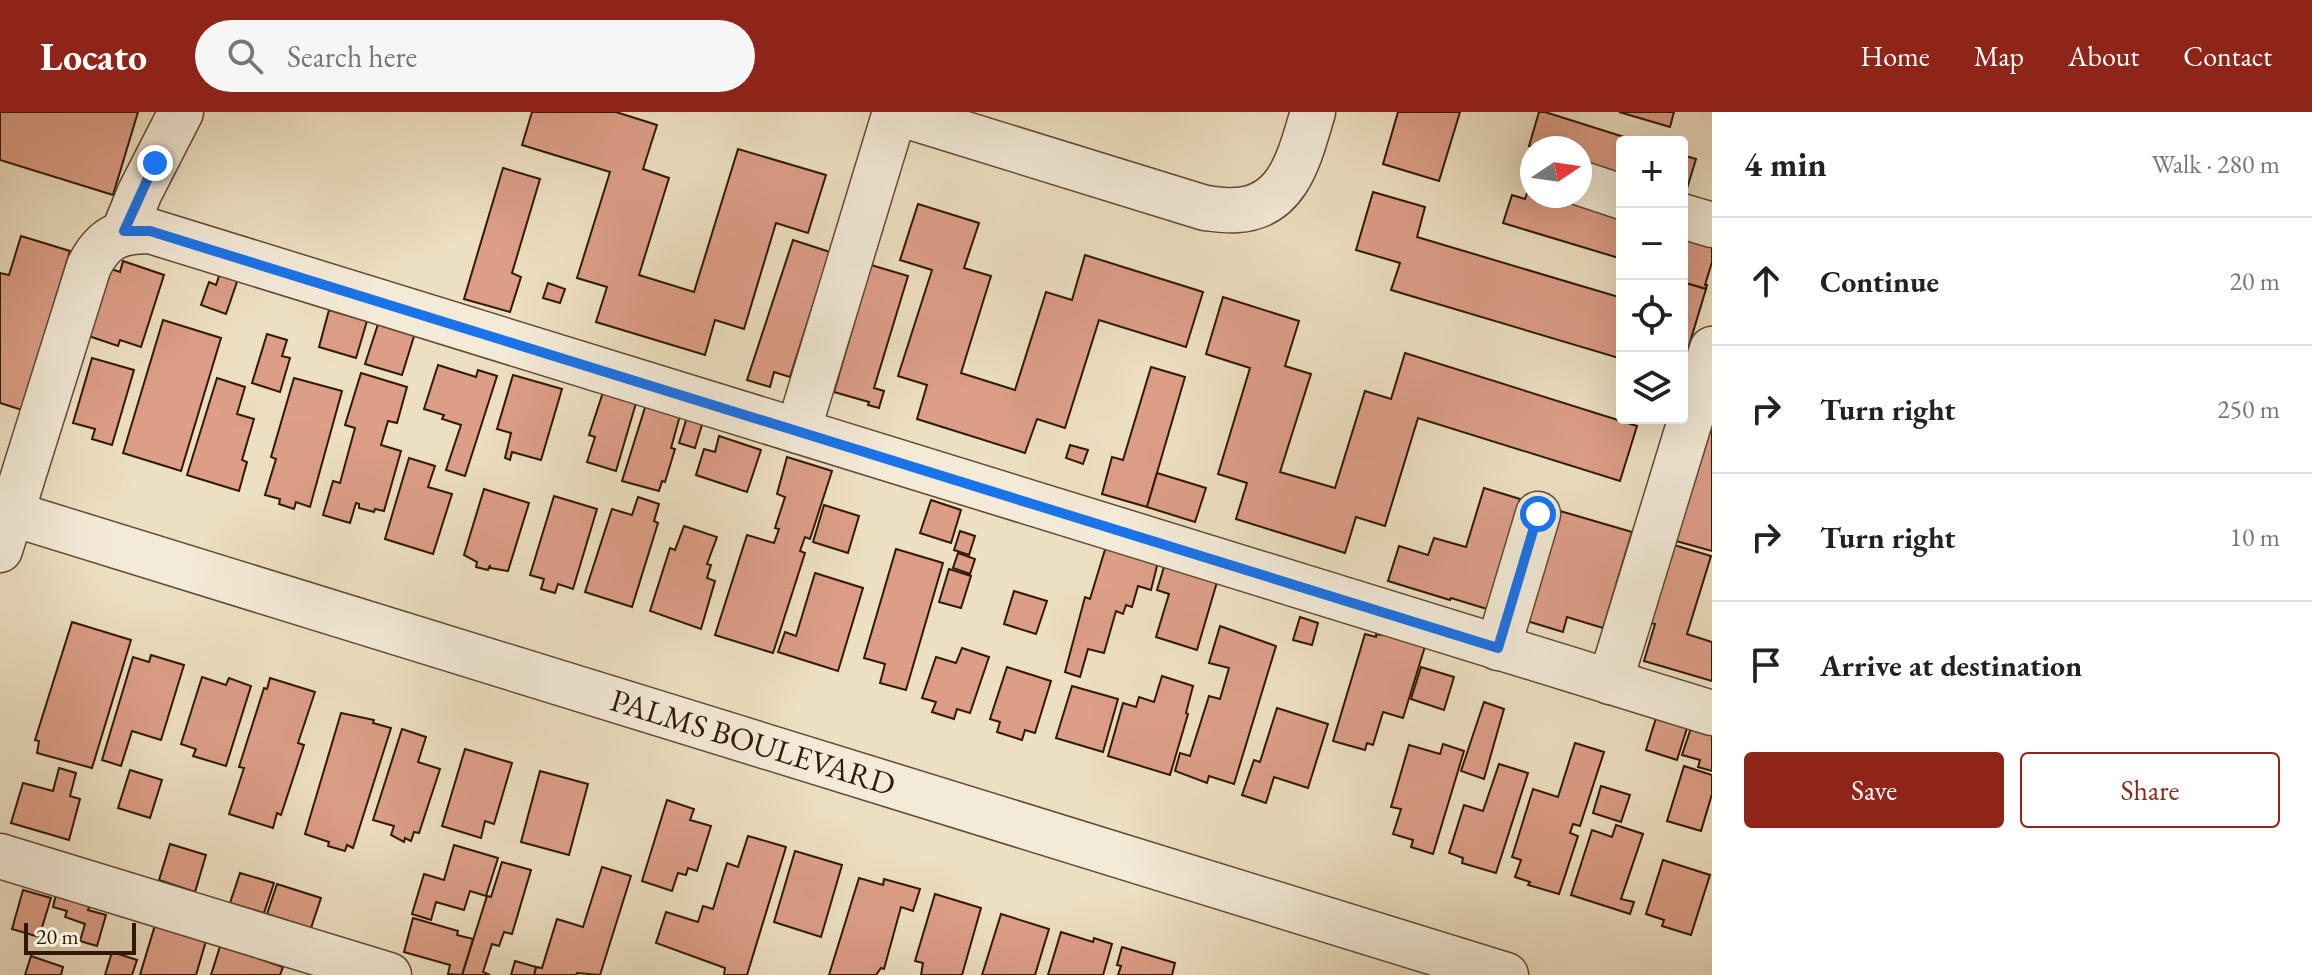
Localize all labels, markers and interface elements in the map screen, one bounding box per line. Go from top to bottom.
search box [195,20,755,92]
text: Locato [40,32,147,81]
icon: search [223,34,267,78]
text: Search here [287,37,417,76]
text: Home [1860,38,1930,74]
text: Map [1974,38,2024,74]
text: About [2068,38,2139,74]
text: Contact [2183,38,2272,74]
north arrow [1520,136,1592,208]
map controls [1616,136,1688,424]
button: + [1616,136,1688,208]
text: 4 min [1744,142,1827,186]
route end [137,145,173,181]
text: Walk · 280 m [2152,147,2280,181]
button: − [1616,208,1688,280]
icon: ahead [1744,259,1788,303]
text: Continue [1820,262,1939,301]
text: 20 m [2230,264,2280,298]
button: locate [1616,280,1688,352]
button: layers [1616,352,1688,424]
icon: right [1744,387,1788,431]
text: Turn right [1820,390,1956,429]
text: 250 m [2217,392,2280,426]
route start [1520,496,1556,532]
icon: right [1744,515,1788,559]
text: Turn right [1820,518,1956,557]
text: 10 m [2230,520,2280,554]
icon: arrive [1744,643,1788,687]
text: Arrive at destination [1820,646,2082,685]
street label: PALMS BOULEVARD [605,679,901,805]
button: Save [1744,752,2004,828]
button: Share [2020,752,2280,828]
scale bar [24,919,136,955]
text: 20 m [36,922,79,951]

